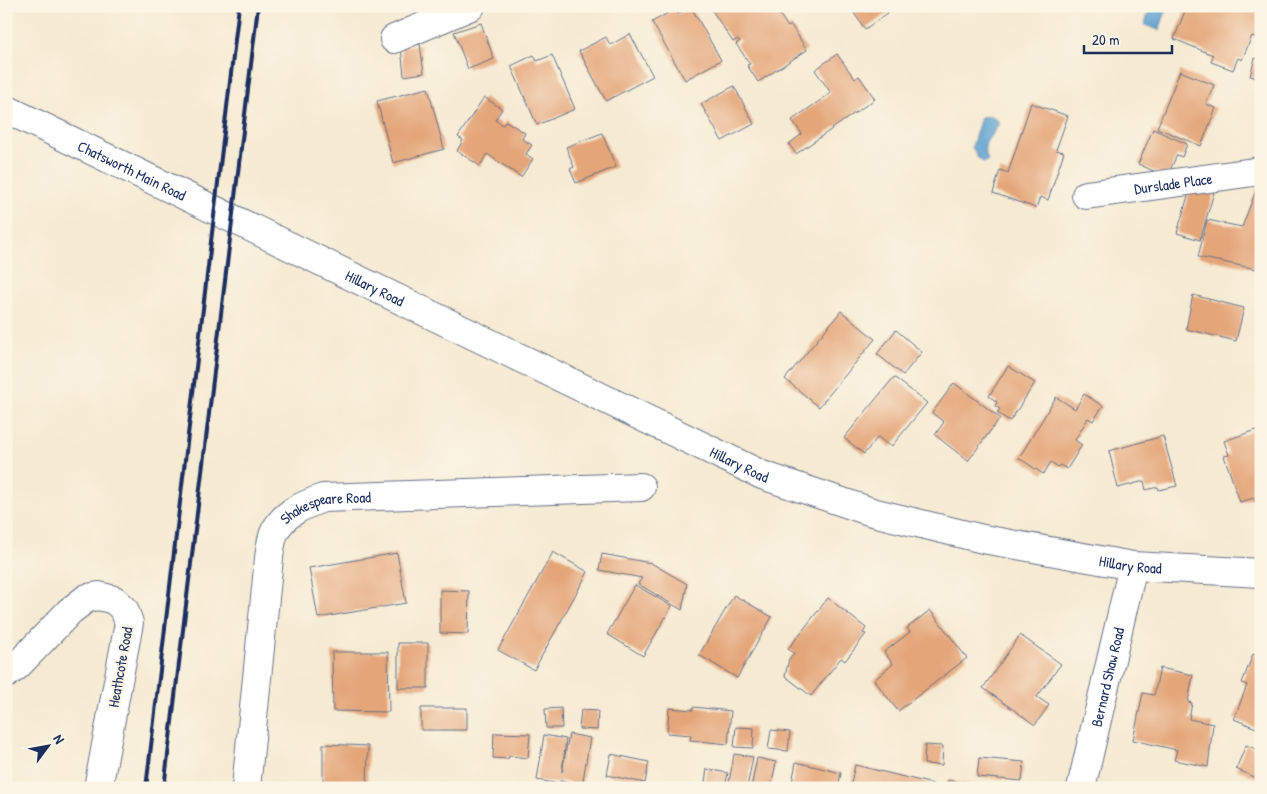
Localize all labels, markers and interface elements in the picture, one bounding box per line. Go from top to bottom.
scale bar [1084,22,1172,54]
text: 20 m [1092,29,1119,50]
street label: Chatsworth Main Road [74,135,190,205]
street label: Durslade Place [1133,167,1214,199]
street label: Hillary Road [342,264,408,311]
street label: Hillary Road [707,441,772,487]
street label: Shakespeare Road [275,486,371,528]
street label: Hillary Road [1098,550,1163,578]
street label: Heathcote Road [103,625,137,709]
street label: Bernard Shaw Road [1085,625,1129,729]
north arrow [22,722,72,772]
text: N [49,731,70,748]

